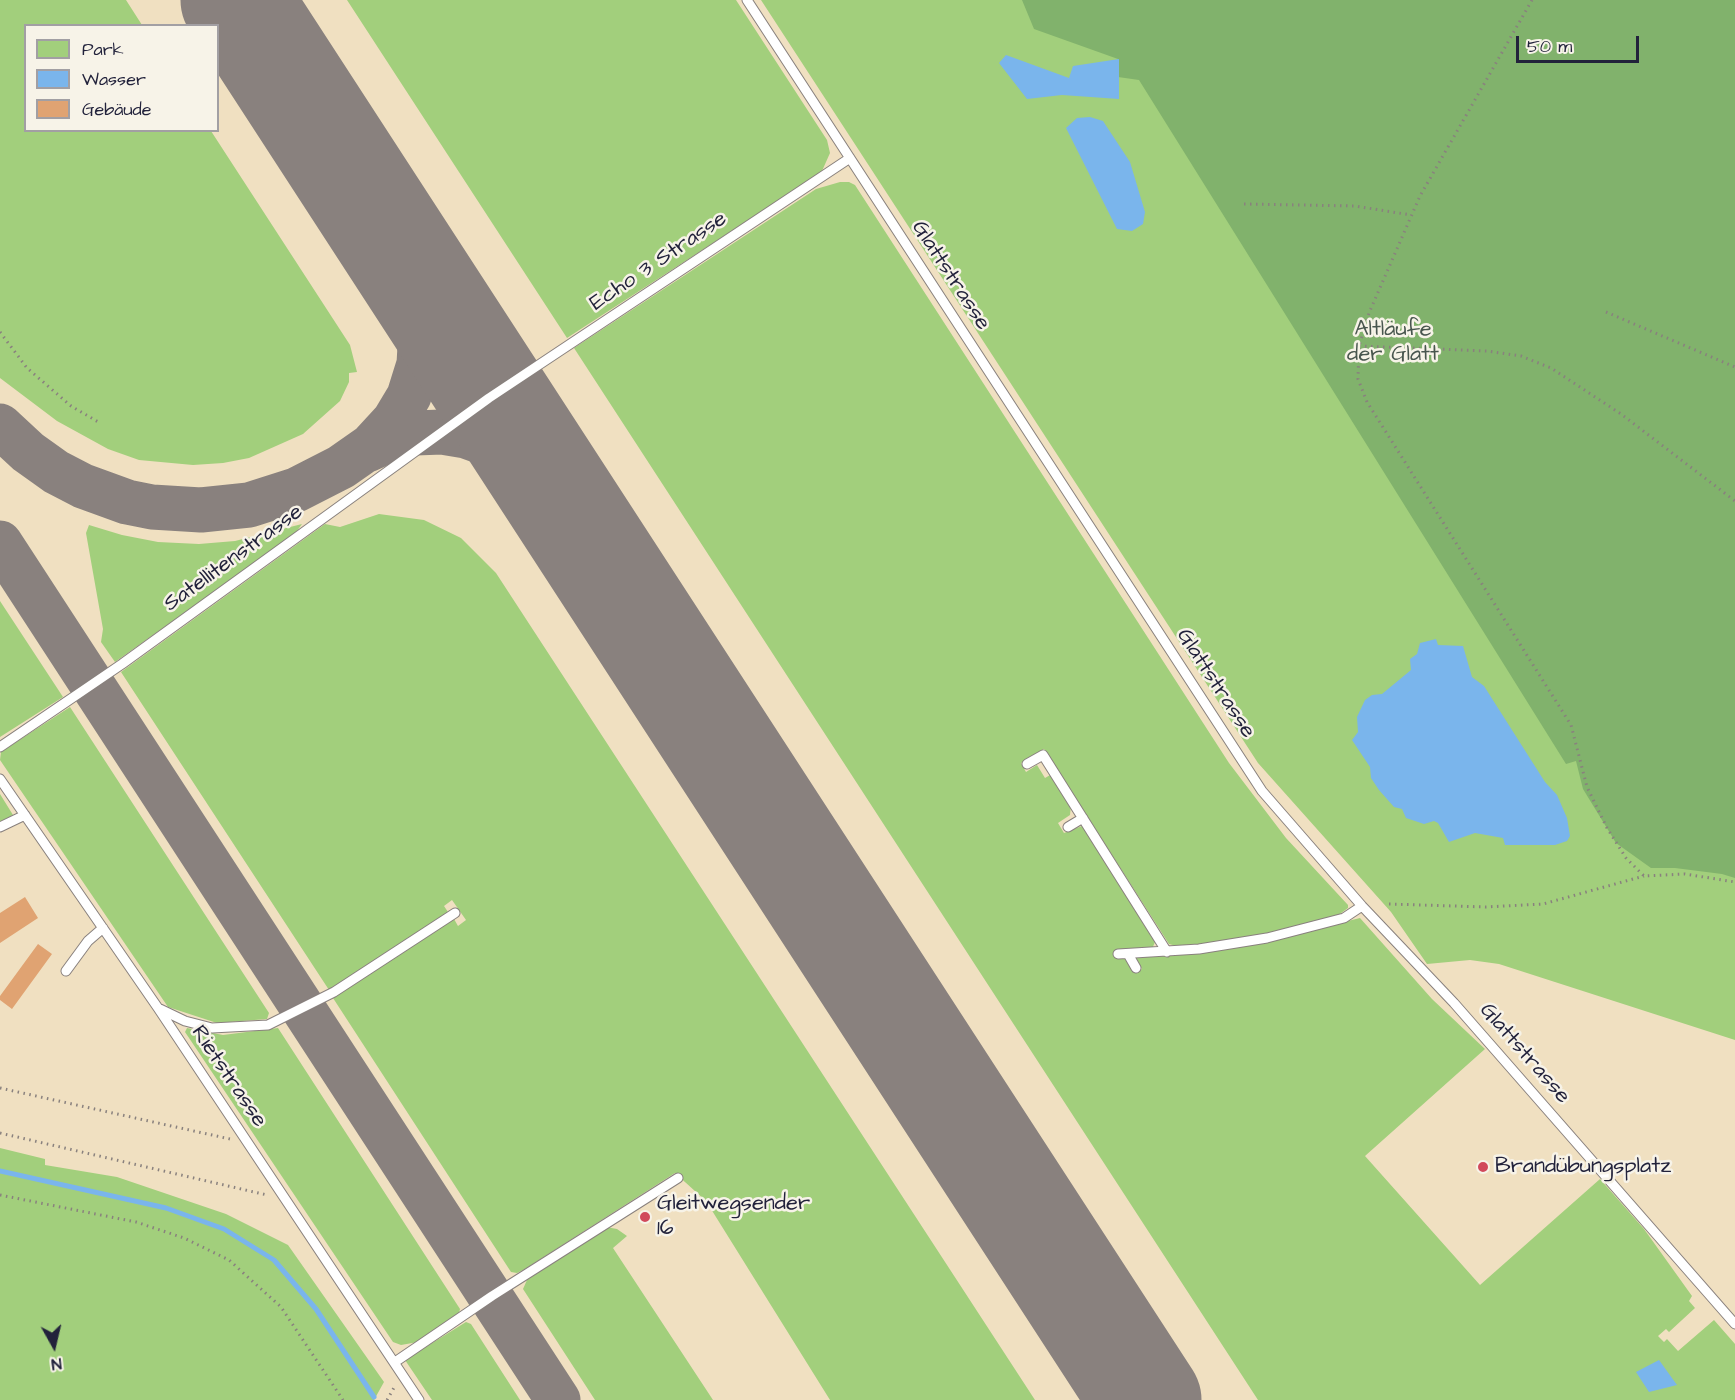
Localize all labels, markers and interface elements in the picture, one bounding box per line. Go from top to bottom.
legend [24,24,219,132]
scale bar [1519,24,1642,62]
text: 50 m [1527,34,1572,59]
text: Park [82,37,124,62]
text: Wasser [82,67,146,92]
text: Gebäude [82,97,152,122]
street label: Echo 3 Strasse [586,206,732,318]
street label: Glattstrasse [905,216,995,336]
park label: Altläufe der Glatt [1347,317,1439,368]
street label: Satellitenstrasse [159,500,309,618]
street label: Glattstrasse [1170,624,1260,744]
street label: Glattstrasse [1473,998,1575,1110]
street label: Rietstrasse [184,1021,272,1133]
place label: Brandübungsplatz [1495,1154,1671,1180]
marker: Brandübungsplatz [1476,1160,1490,1174]
place label: Gleitwegsender 16 [657,1191,810,1242]
marker: Gleitwegsender 16 [638,1210,652,1224]
north arrow [24,1316,84,1376]
text: N [50,1352,63,1375]

